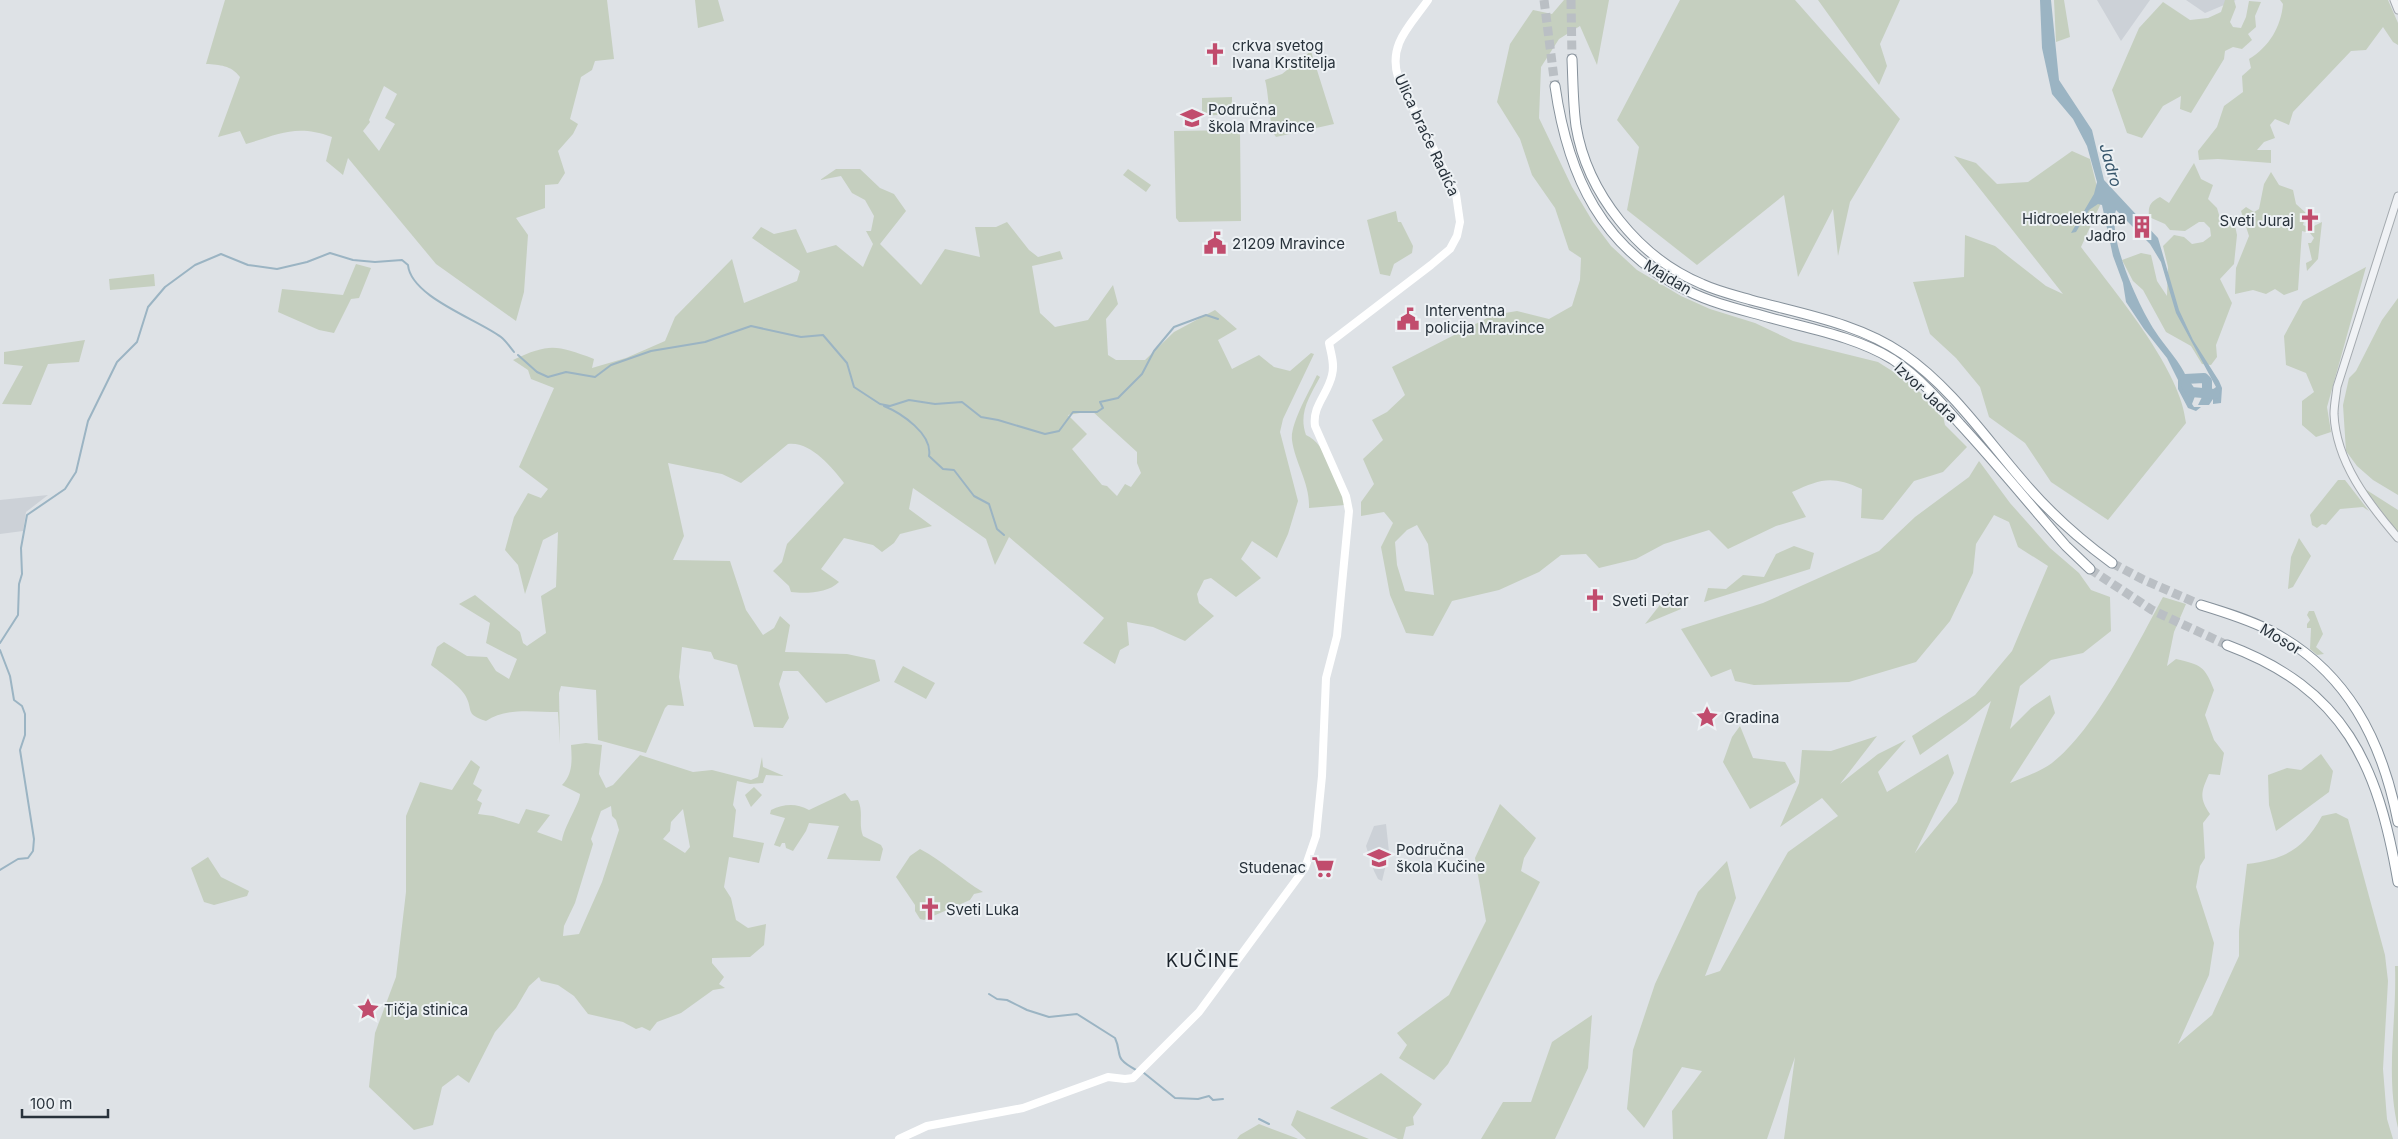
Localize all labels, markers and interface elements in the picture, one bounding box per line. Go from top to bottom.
place label: crkva svetog Ivana Krstitelja [1232,36,1336,72]
church icon: crkva svetog Ivana Krstitelja [1202,41,1228,67]
street label: Ulica braće Radića [1390,71,1464,199]
place label: Područna škola Mravince [1208,100,1315,136]
school or university icon: Područna škola Mravince [1179,105,1205,131]
water label: Jadro [2095,141,2127,189]
church icon: Sveti Juraj [2297,207,2323,233]
place label: Hidroelektrana Jadro [2022,209,2126,245]
place label: Sveti Juraj [2220,211,2294,230]
building icon: Hidroelektrana Jadro [2129,214,2155,240]
public building icon: 21209 Mravince [1202,230,1228,256]
place label: 21209 Mravince [1232,234,1345,253]
street label: Majdan [1641,255,1695,299]
place label: Interventna policija Mravince [1425,301,1545,337]
public building icon: Interventna policija Mravince [1395,306,1421,332]
street label: Izvor Jadra [1890,358,1962,426]
church icon: Sveti Petar [1582,587,1608,613]
place label: Sveti Petar [1612,591,1689,610]
street label: Mosor [2257,619,2306,659]
place icon: Gradina [1694,704,1720,730]
place label: Gradina [1724,708,1779,727]
place label: Područna škola Kučine [1396,840,1485,876]
school or university icon: Područna škola Kučine [1366,845,1392,871]
supermarket icon: Studenac [1310,854,1336,880]
place label: Studenac [1239,858,1306,877]
church icon: Sveti Luka [917,896,943,922]
place label: Sveti Luka [946,900,1019,919]
district label: KUČINE [1166,949,1240,971]
place icon: Tičja stinica [355,996,381,1022]
place label: Tičja stinica [384,1000,468,1019]
scale bar [22,1086,109,1118]
text: 100 m [30,1094,72,1113]

